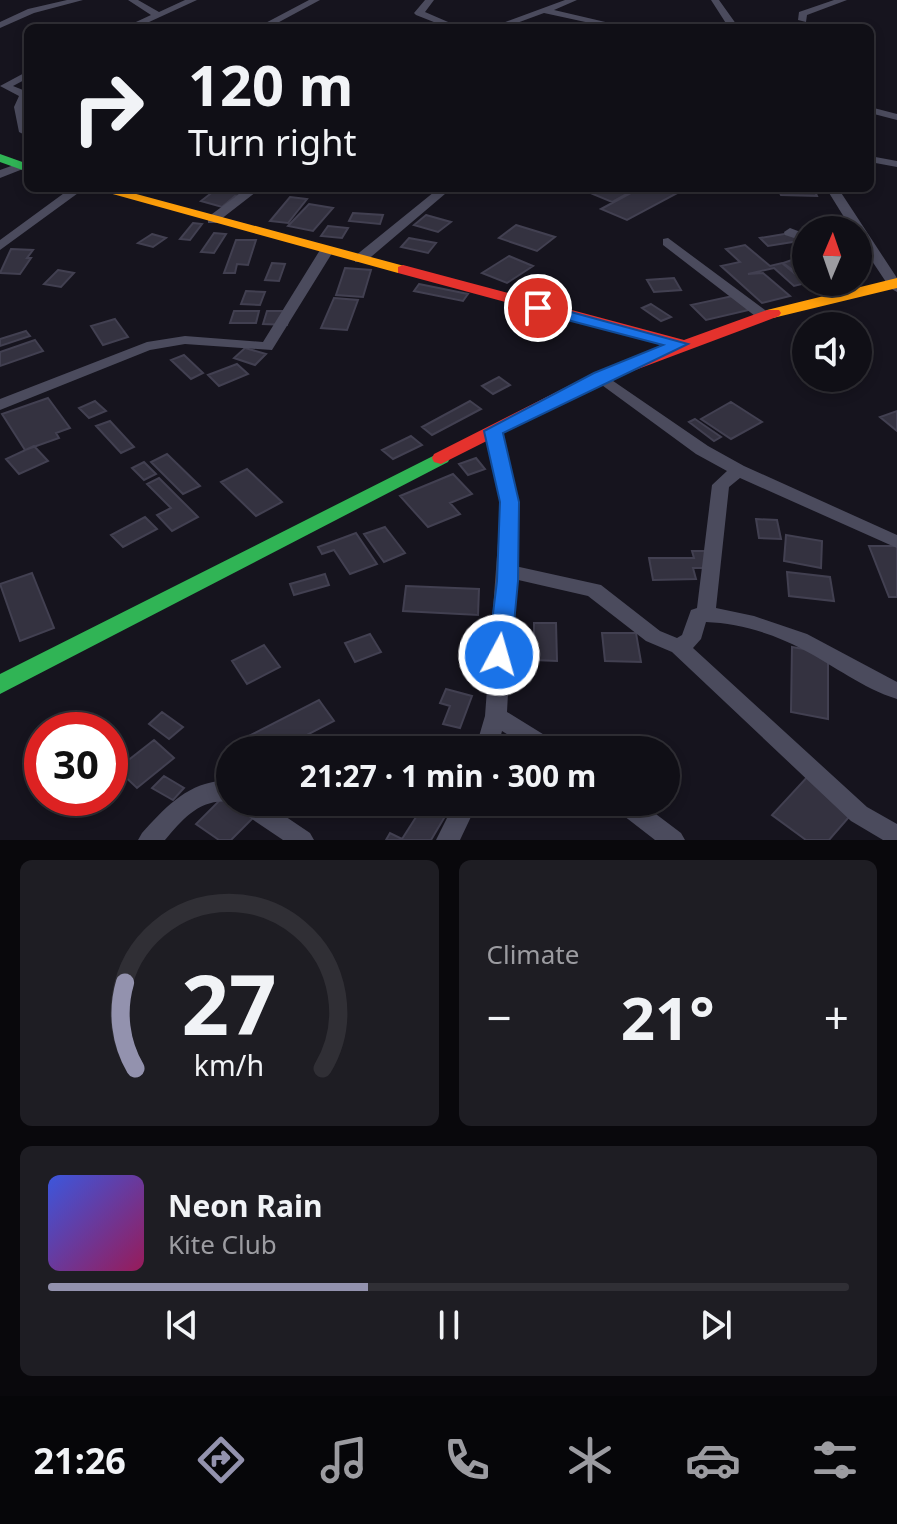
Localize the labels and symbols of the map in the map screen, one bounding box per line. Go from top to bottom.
north arrow [792,216,872,296]
pin [504,274,572,342]
position arrow [457,613,541,697]
speed limit sign: 30 [24,712,128,816]

